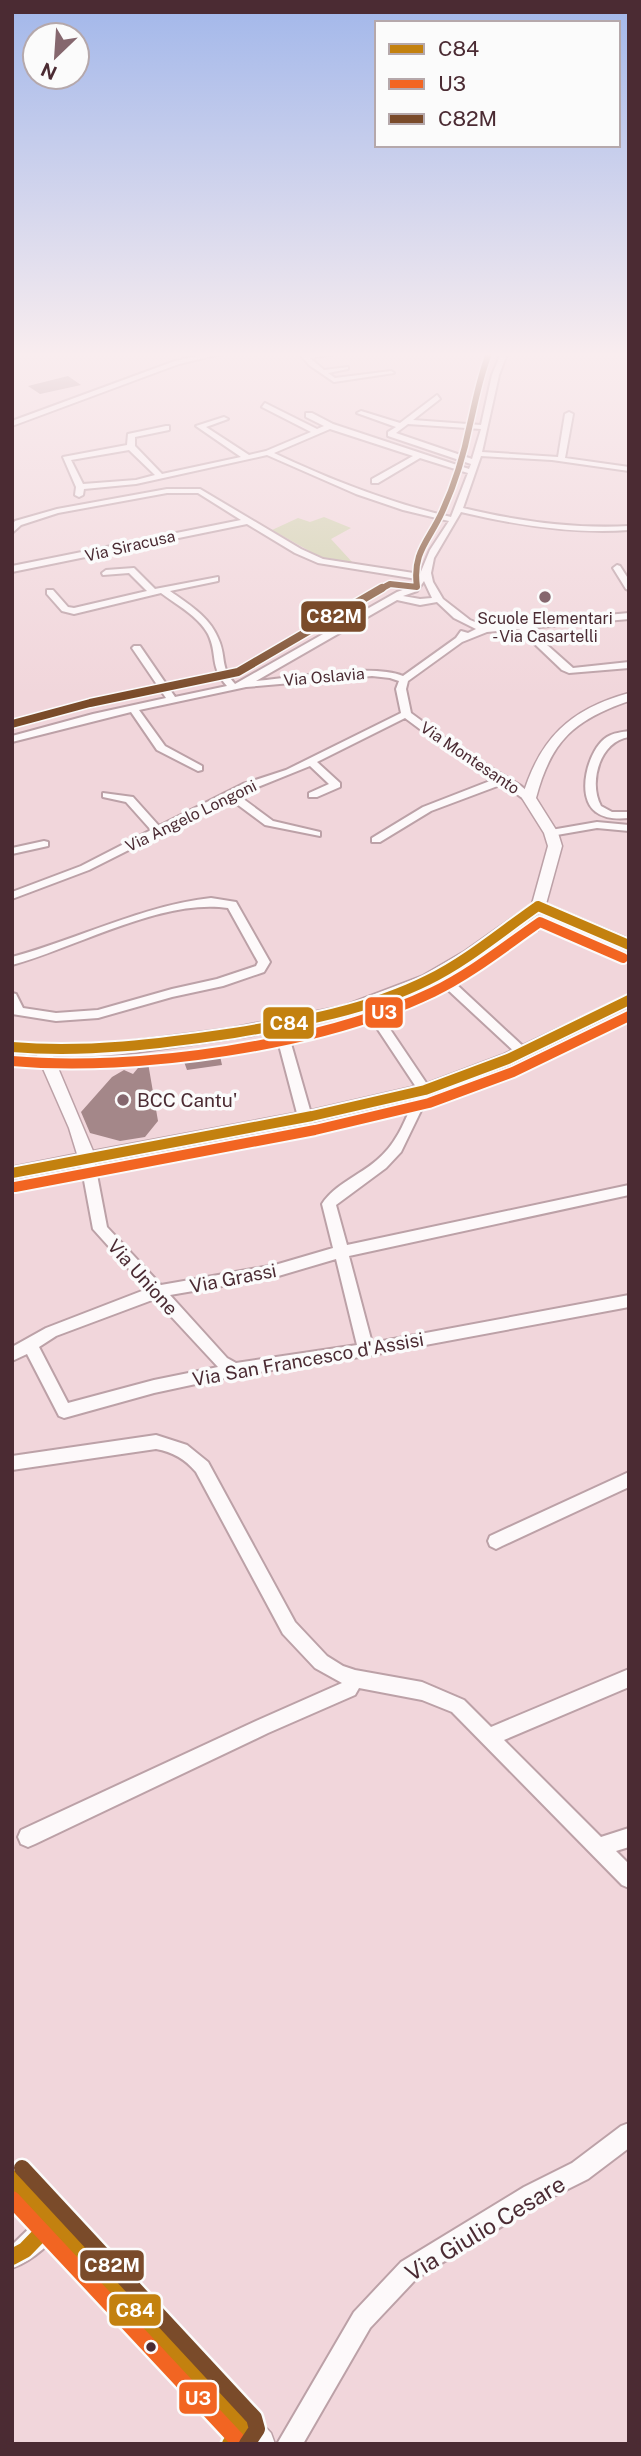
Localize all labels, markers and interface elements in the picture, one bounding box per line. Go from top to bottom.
north arrow [21,21,91,91]
legend [375,21,620,147]
text: C84 [438,36,479,61]
text: N [37,58,60,85]
text: U3 [438,71,466,96]
text: C82M [438,106,497,131]
street label: Via Siracusa [83,526,177,566]
marker: Scuole Elementari - Via Casartelli [537,589,553,605]
line badge: C82M [300,600,367,633]
text: C82M [306,605,362,627]
place label: Scuole Elementari - Via Casartelli [477,609,613,646]
street label: Via Oslavia [283,664,365,690]
street label: Via Montesanto [417,718,523,798]
street label: Via Angelo Longoni [122,776,260,856]
line badge: U3 [364,996,404,1029]
text: U3 [371,1001,397,1023]
line badge: C84 [262,1006,315,1040]
text: C84 [270,1012,308,1034]
place label: BCC Cantu' [137,1089,237,1111]
marker: BCC Cantu' [115,1092,131,1108]
street label: Via Unione [103,1235,183,1319]
street label: Via Grassi [188,1259,278,1297]
street label: Via San Francesco d'Assisi [191,1328,425,1390]
street label: Via Giulio Cesare [400,2170,570,2286]
line badge: C82M [79,2249,145,2282]
text: C82M [84,2254,140,2276]
line badge: C84 [108,2293,162,2327]
text: C84 [116,2299,154,2321]
unlabelled marker [144,2340,158,2354]
line badge: U3 [178,2381,218,2415]
text: U3 [185,2387,211,2409]

